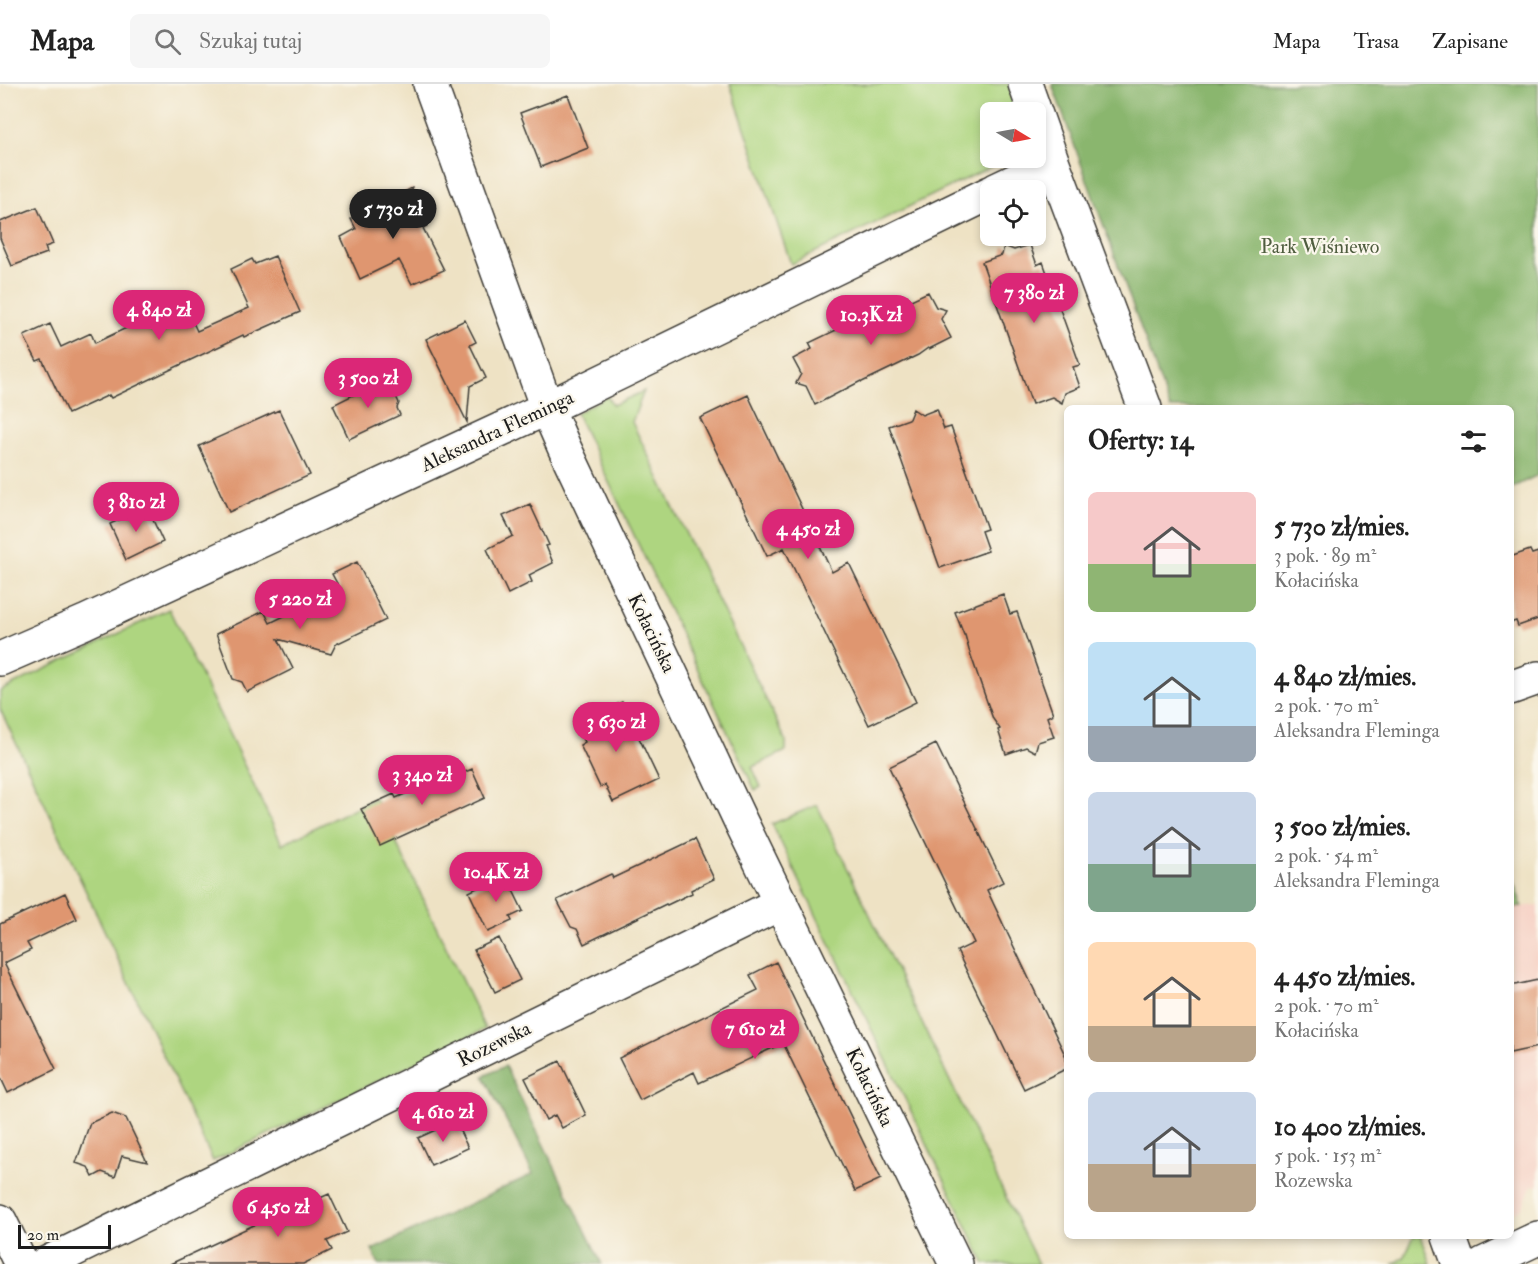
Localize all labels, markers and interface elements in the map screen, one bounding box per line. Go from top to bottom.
search box [130,14,550,68]
text: Mapa [30,24,94,59]
icon: search [151,25,184,58]
text: Szukaj tutaj [199,27,302,55]
text: Mapa [1272,28,1320,55]
text: Trasa [1353,28,1399,55]
text: Zapisane [1432,28,1508,55]
north arrow [980,102,1046,168]
map controls [980,102,1046,246]
button: locate [980,180,1046,246]
pin: 5 730 zł [331,189,455,240]
text: 5 730 zł [363,196,423,221]
park label: Park Wiśniewo [1261,234,1379,259]
pin: 7 380 zł [972,273,1096,324]
text: 7 380 zł [1004,280,1064,305]
pin: 4 840 zł [97,290,221,341]
pin: 10.3K zł [809,295,933,346]
text: 4 840 zł [127,297,191,322]
text: 10.3K zł [840,302,902,327]
pin: 3 500 zł [306,358,430,409]
text: 3 500 zł [338,365,398,390]
street label: Aleksandra Fleminga [416,384,578,478]
text: Oferty: 14 [1088,425,1193,457]
icon: filters [1457,425,1490,458]
pin: 3 810 zł [74,482,198,533]
text: 3 810 zł [107,489,165,514]
pin: 4 450 zł [746,509,870,560]
text: 5 730 zł/mies. [1274,511,1409,543]
text: 4 450 zł [776,516,840,541]
icon: home [1136,516,1208,588]
text: 3 pok. · 89 m² [1274,543,1376,568]
text: Kołacińska [1274,568,1359,593]
pin: 5 220 zł [238,579,362,630]
text: 5 220 zł [269,586,331,611]
street label: Kołacińska [622,589,682,677]
text: 4 840 zł/mies. [1274,661,1416,693]
icon: home [1136,666,1208,738]
text: 2 pok. · 70 m² [1274,693,1379,718]
pin: 3 630 zł [554,702,678,753]
text: 3 630 zł [587,709,645,734]
text: Aleksandra Fleminga [1274,718,1440,743]
pin: 3 340 zł [360,755,484,806]
text: 3 340 zł [392,762,452,787]
text: 3 500 zł/mies. [1274,811,1411,843]
icon: home [1136,816,1208,888]
text: 2 pok. · 54 m² [1274,843,1378,868]
pin: 10.4K zł [434,852,558,903]
text: 10.4K zł [463,859,529,884]
text: Aleksandra Fleminga [1274,868,1440,893]
text: 4 450 zł/mies. [1274,961,1415,993]
icon: home [1136,966,1208,1038]
text: 2 pok. · 70 m² [1274,993,1379,1018]
pin: 7 610 zł [693,1009,817,1060]
street label: Rozewska [453,1015,535,1072]
text: 7 610 zł [725,1016,785,1041]
text: Kołacińska [1274,1018,1359,1043]
street label: Kołacińska [840,1043,900,1131]
pin: 4 610 zł [381,1092,505,1143]
text: 4 610 zł [412,1099,474,1124]
text: 10 400 zł/mies. [1274,1111,1426,1143]
icon: home [1136,1116,1208,1188]
text: 5 pok. · 153 m² [1274,1143,1381,1168]
text: Rozewska [1274,1168,1353,1193]
pin: 6 450 zł [216,1187,340,1238]
text: 6 450 zł [247,1194,309,1219]
scale bar [18,1222,111,1250]
text: 20 m [27,1225,59,1245]

